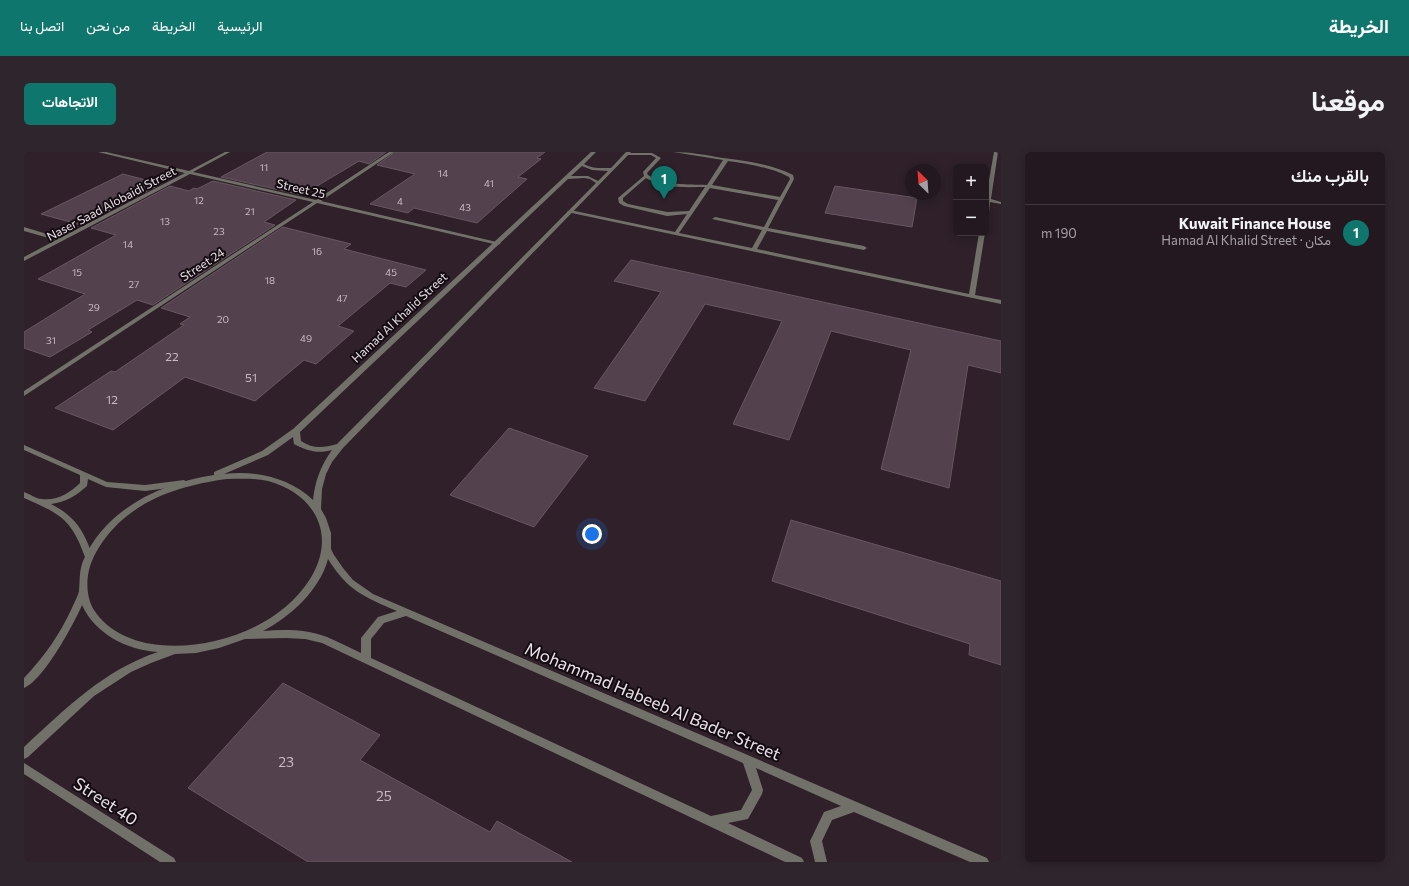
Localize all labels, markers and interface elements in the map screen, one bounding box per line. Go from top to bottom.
text: الخريطة [1329,14,1389,37]
text: اتصل بنا [20,17,64,34]
text: من نحن [86,17,130,34]
text: الخريطة [152,17,195,34]
text: الرئيسية [217,17,263,34]
button: الاتجاهات [24,83,116,125]
text: موقعنا [1311,83,1385,117]
house number: 11 [260,161,268,173]
street label: Naser Saad Alobaidi Street [44,163,178,243]
north arrow [905,164,941,200]
map controls [953,164,989,236]
button: + [953,164,989,200]
text: بالقرب منك [1291,165,1369,186]
pin: 1 [651,166,677,199]
house number: 14 [438,167,448,179]
street label: Street 25 [275,176,327,200]
house number: 41 [484,177,494,189]
house number: 12 [194,194,204,206]
house number: 4 [397,195,403,207]
button: − [953,200,989,236]
house number: 43 [459,201,471,213]
house number: 21 [245,205,255,217]
text: Kuwait Finance House [1179,214,1331,232]
house number: 13 [160,215,170,227]
house number: 23 [213,225,225,237]
text: 190 m [1041,225,1077,241]
text: 1 [1353,225,1359,241]
text: مكان · Hamad Al Khalid Street [1161,232,1331,248]
house number: 14 [123,238,133,250]
street label: Street 24 [177,245,227,283]
house number: 16 [312,245,322,257]
house number: 15 [72,266,82,278]
house number: 45 [385,266,397,278]
street label: Hamad Al Khalid Street [348,269,450,365]
house number: 18 [265,274,275,286]
house number: 27 [129,278,139,290]
house number: 47 [336,292,348,304]
house number: 29 [88,301,100,313]
house number: 20 [217,313,229,325]
house number: 49 [300,332,312,344]
house number: 31 [46,334,56,346]
house number: 22 [165,349,179,363]
house number: 51 [245,370,257,384]
house number: 12 [106,392,118,406]
your location [582,524,602,544]
street label: Mohammad Habeeb Al Bader Street [522,637,784,765]
house number: 23 [278,753,294,770]
street label: Street 40 [70,772,142,830]
house number: 25 [376,787,392,804]

